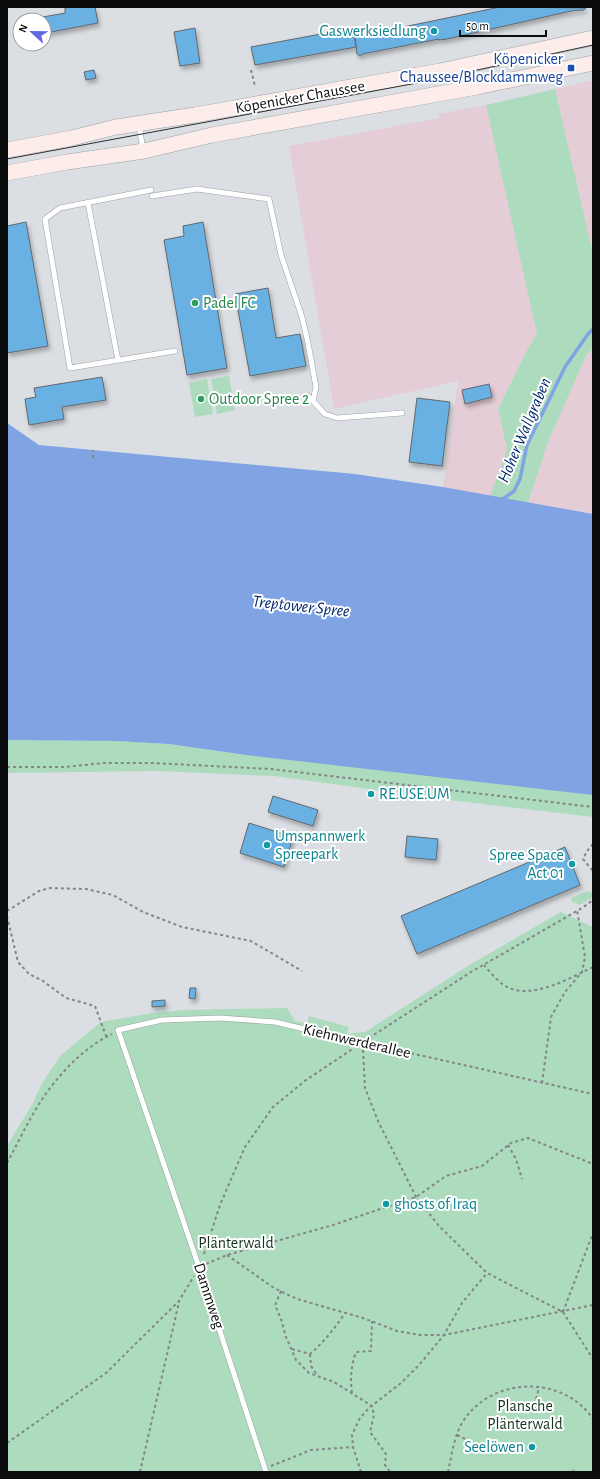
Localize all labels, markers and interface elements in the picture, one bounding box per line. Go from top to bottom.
north arrow [12,12,52,52]
scale bar [460,12,546,38]
text: 50 m [466,20,489,32]
text: N [17,23,30,34]
place label: Gaswerksiedlung [319,23,426,39]
marker: Gaswerksiedlung [429,26,439,36]
place label: Köpenicker Chaussee/Blockdammweg [400,51,564,85]
marker: Köpenicker Chaussee/Blockdammweg [566,63,576,73]
street label: Köpenicker Chaussee [234,78,366,116]
place label: Padel FC [203,295,256,311]
marker: Padel FC [190,298,200,308]
water label: Hoher Wallgraben [494,375,554,485]
place label: Outdoor Spree 2 [209,391,309,407]
marker: Outdoor Spree 2 [196,394,206,404]
water label: Treptower Spree [251,592,350,621]
place label: RE.USE.UM [379,786,450,802]
marker: RE.USE.UM [366,789,376,799]
place label: Umspannwerk Spreepark [275,828,366,862]
marker: Umspannwerk Spreepark [262,840,272,850]
place label: Spree Space Act 01 [489,847,564,881]
marker: Spree Space Act 01 [567,859,577,869]
street label: Kiehnwerderallee [302,1021,412,1061]
place label: ghosts of Iraq [394,1196,477,1212]
marker: ghosts of Iraq [381,1199,391,1209]
park label: Plänterwald [198,1235,274,1251]
street label: Dammweg [191,1261,227,1331]
park label: Plansche Plänterwald [487,1398,563,1432]
place label: Seelöwen [464,1439,524,1455]
marker: Seelöwen [527,1442,537,1452]

